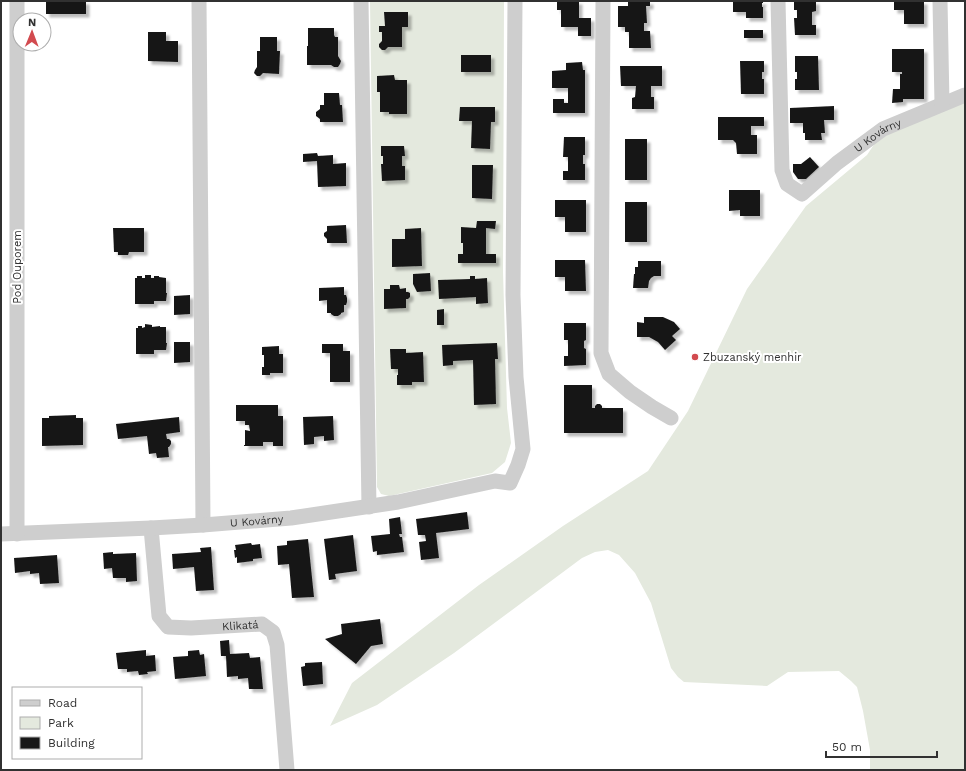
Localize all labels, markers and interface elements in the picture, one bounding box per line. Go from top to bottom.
north arrow [12,12,52,52]
text: N [28,16,36,29]
street label: U Kovárny [851,116,903,155]
street label: Pod Ouporem [11,230,24,304]
place label: Zbuzanský menhir [703,351,802,364]
marker: Zbuzanský menhir [690,352,700,362]
street label: U Kovárny [229,512,284,529]
street label: Klikatá [222,618,259,633]
legend [12,687,142,759]
text: Road [48,696,77,710]
text: Park [48,716,74,730]
scale bar [826,733,937,759]
text: Building [48,736,95,750]
text: 50 m [832,740,862,754]

